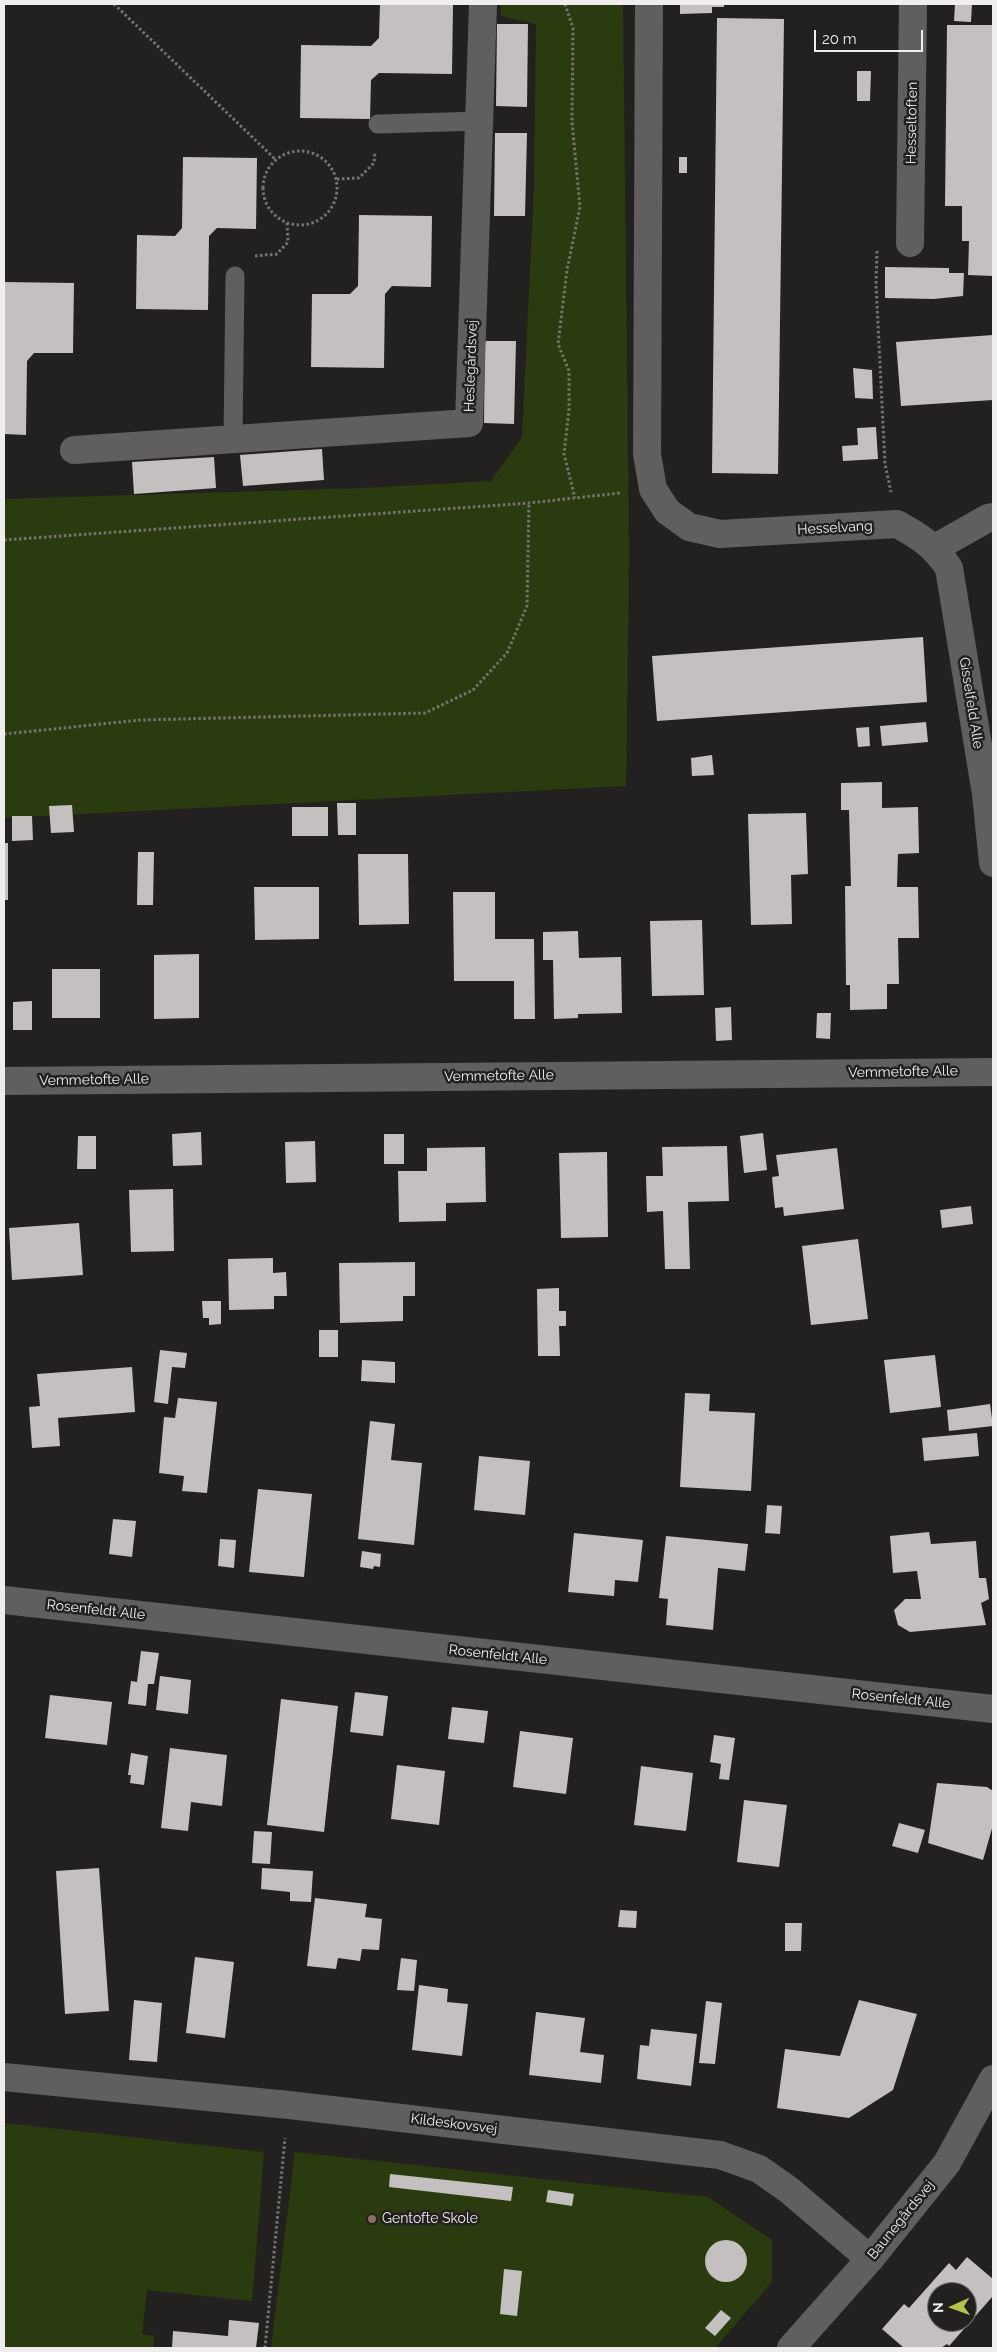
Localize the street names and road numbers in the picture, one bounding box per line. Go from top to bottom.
street label: Hesseltoften [903,82,921,164]
street label: Heslegårdsvej [461,320,481,412]
street label: Hesselvang [797,518,873,538]
street label: Gisselfeld Alle [955,656,987,750]
street label: Vemmetofte Alle [848,1063,958,1081]
street label: Vemmetofte Alle [444,1067,554,1085]
street label: Vemmetofte Alle [39,1071,149,1089]
street label: Rosenfeldt Alle [46,1596,146,1624]
street label: Rosenfeldt Alle [448,1641,548,1669]
street label: Rosenfeldt Alle [851,1685,951,1713]
street label: Kildeskovsvej [410,2110,498,2138]
street label: Baunegårdsvej [864,2177,938,2263]

